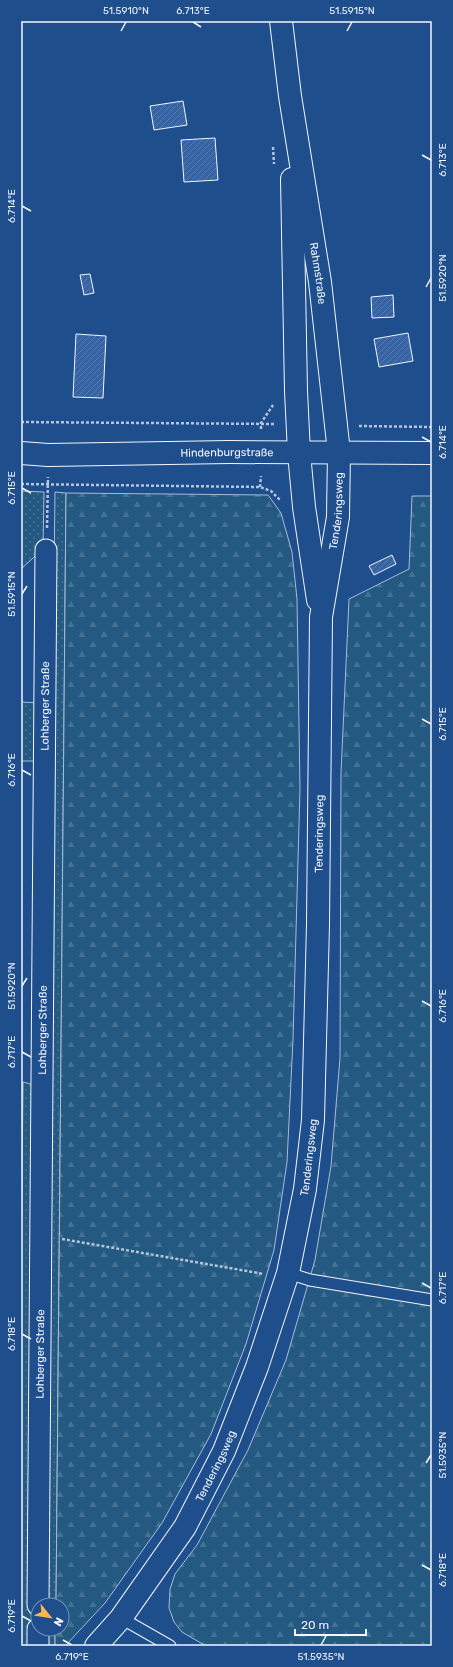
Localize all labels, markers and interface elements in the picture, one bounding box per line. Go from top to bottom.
text: 51.5910°N [103,5,149,17]
text: 6.713°E [176,5,210,17]
text: 51.5915°N [329,5,375,17]
text: 6.713°E [437,143,449,177]
text: 6.714°E [6,189,18,223]
street label: Rahmstraße [307,241,328,305]
text: 51.5920°N [437,254,449,302]
text: 6.714°E [437,425,449,459]
street label: Hindenburgstraße [180,446,274,460]
text: 6.715°E [6,471,18,505]
street label: Tenderingsweg [327,472,346,551]
text: 51.5915°N [6,571,18,617]
street label: Lohberger Straße [38,661,52,751]
text: 6.715°E [437,707,449,741]
text: 6.716°E [6,753,18,787]
street label: Tenderingsweg [313,795,326,873]
text: 51.5920°N [6,962,18,1010]
street label: Lohberger Straße [36,985,50,1075]
text: 6.716°E [437,989,449,1023]
text: 6.717°E [6,1036,18,1068]
street label: Tenderingsweg [298,1118,320,1197]
text: 6.717°E [437,1272,449,1304]
street label: Lohberger Straße [34,1309,47,1399]
text: 6.718°E [6,1317,18,1351]
street label: Tenderingsweg [193,1429,238,1504]
text: 51.5935°N [437,1431,449,1479]
text: 6.718°E [437,1553,449,1587]
north arrow [30,1597,70,1637]
text: 6.719°E [6,1599,18,1633]
scale bar [295,1611,366,1637]
text: N [51,1615,66,1628]
text: 20 m [301,1618,329,1632]
text: 6.719°E [55,1651,89,1663]
text: 51.5935°N [297,1651,345,1663]

